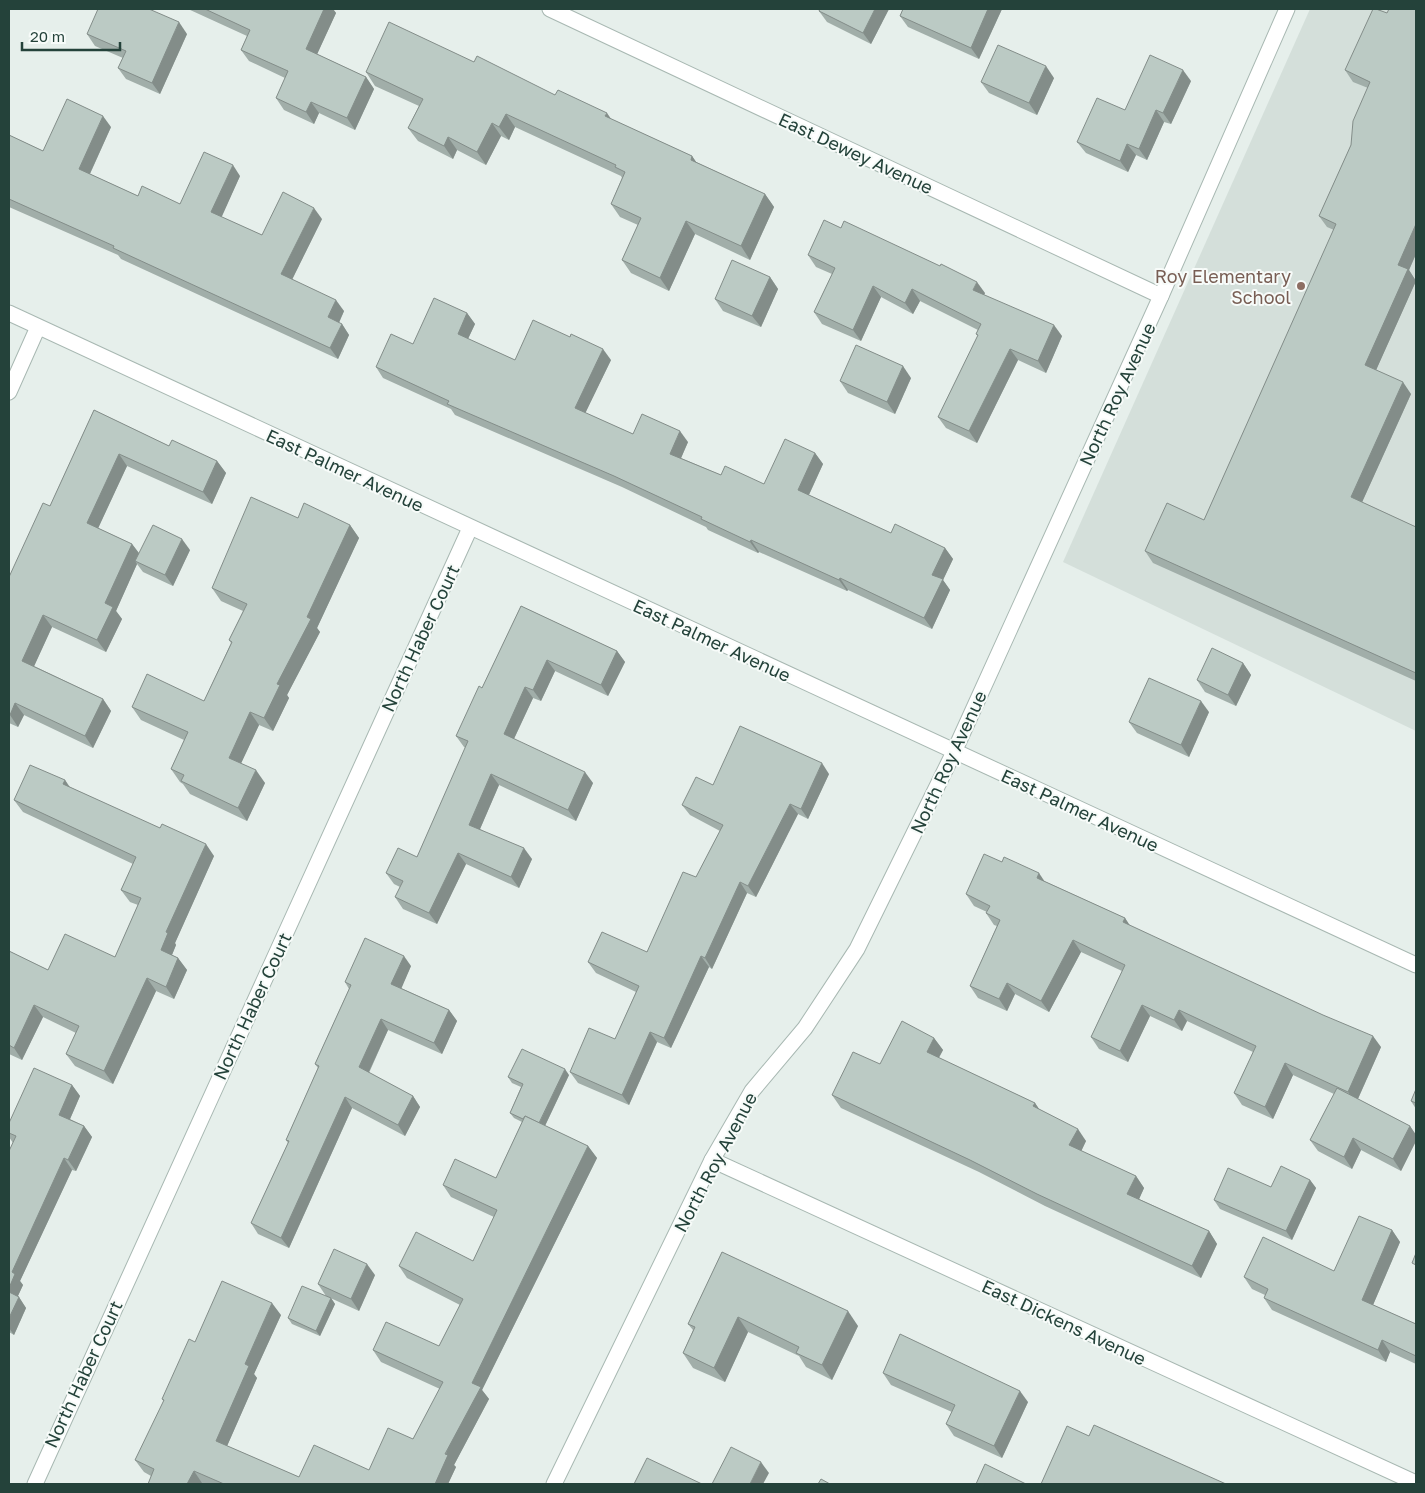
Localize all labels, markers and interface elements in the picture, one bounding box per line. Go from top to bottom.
scale bar [22,20,120,52]
text: 20 m [30,27,65,45]
street label: East Dewey Avenue [775,108,937,198]
place label: Roy Elementary School [1155,265,1291,308]
marker: Roy Elementary School [1295,280,1307,292]
street label: North Roy Avenue [1074,319,1160,469]
street label: East Palmer Avenue [263,424,427,516]
street label: North Haber Court [376,561,464,715]
street label: East Palmer Avenue [630,594,794,686]
street label: North Roy Avenue [905,687,991,837]
street label: East Palmer Avenue [998,764,1162,856]
street label: North Haber Court [208,929,296,1083]
street label: North Roy Avenue [669,1088,761,1236]
street label: East Dickens Avenue [979,1274,1149,1370]
street label: North Haber Court [39,1297,127,1451]

